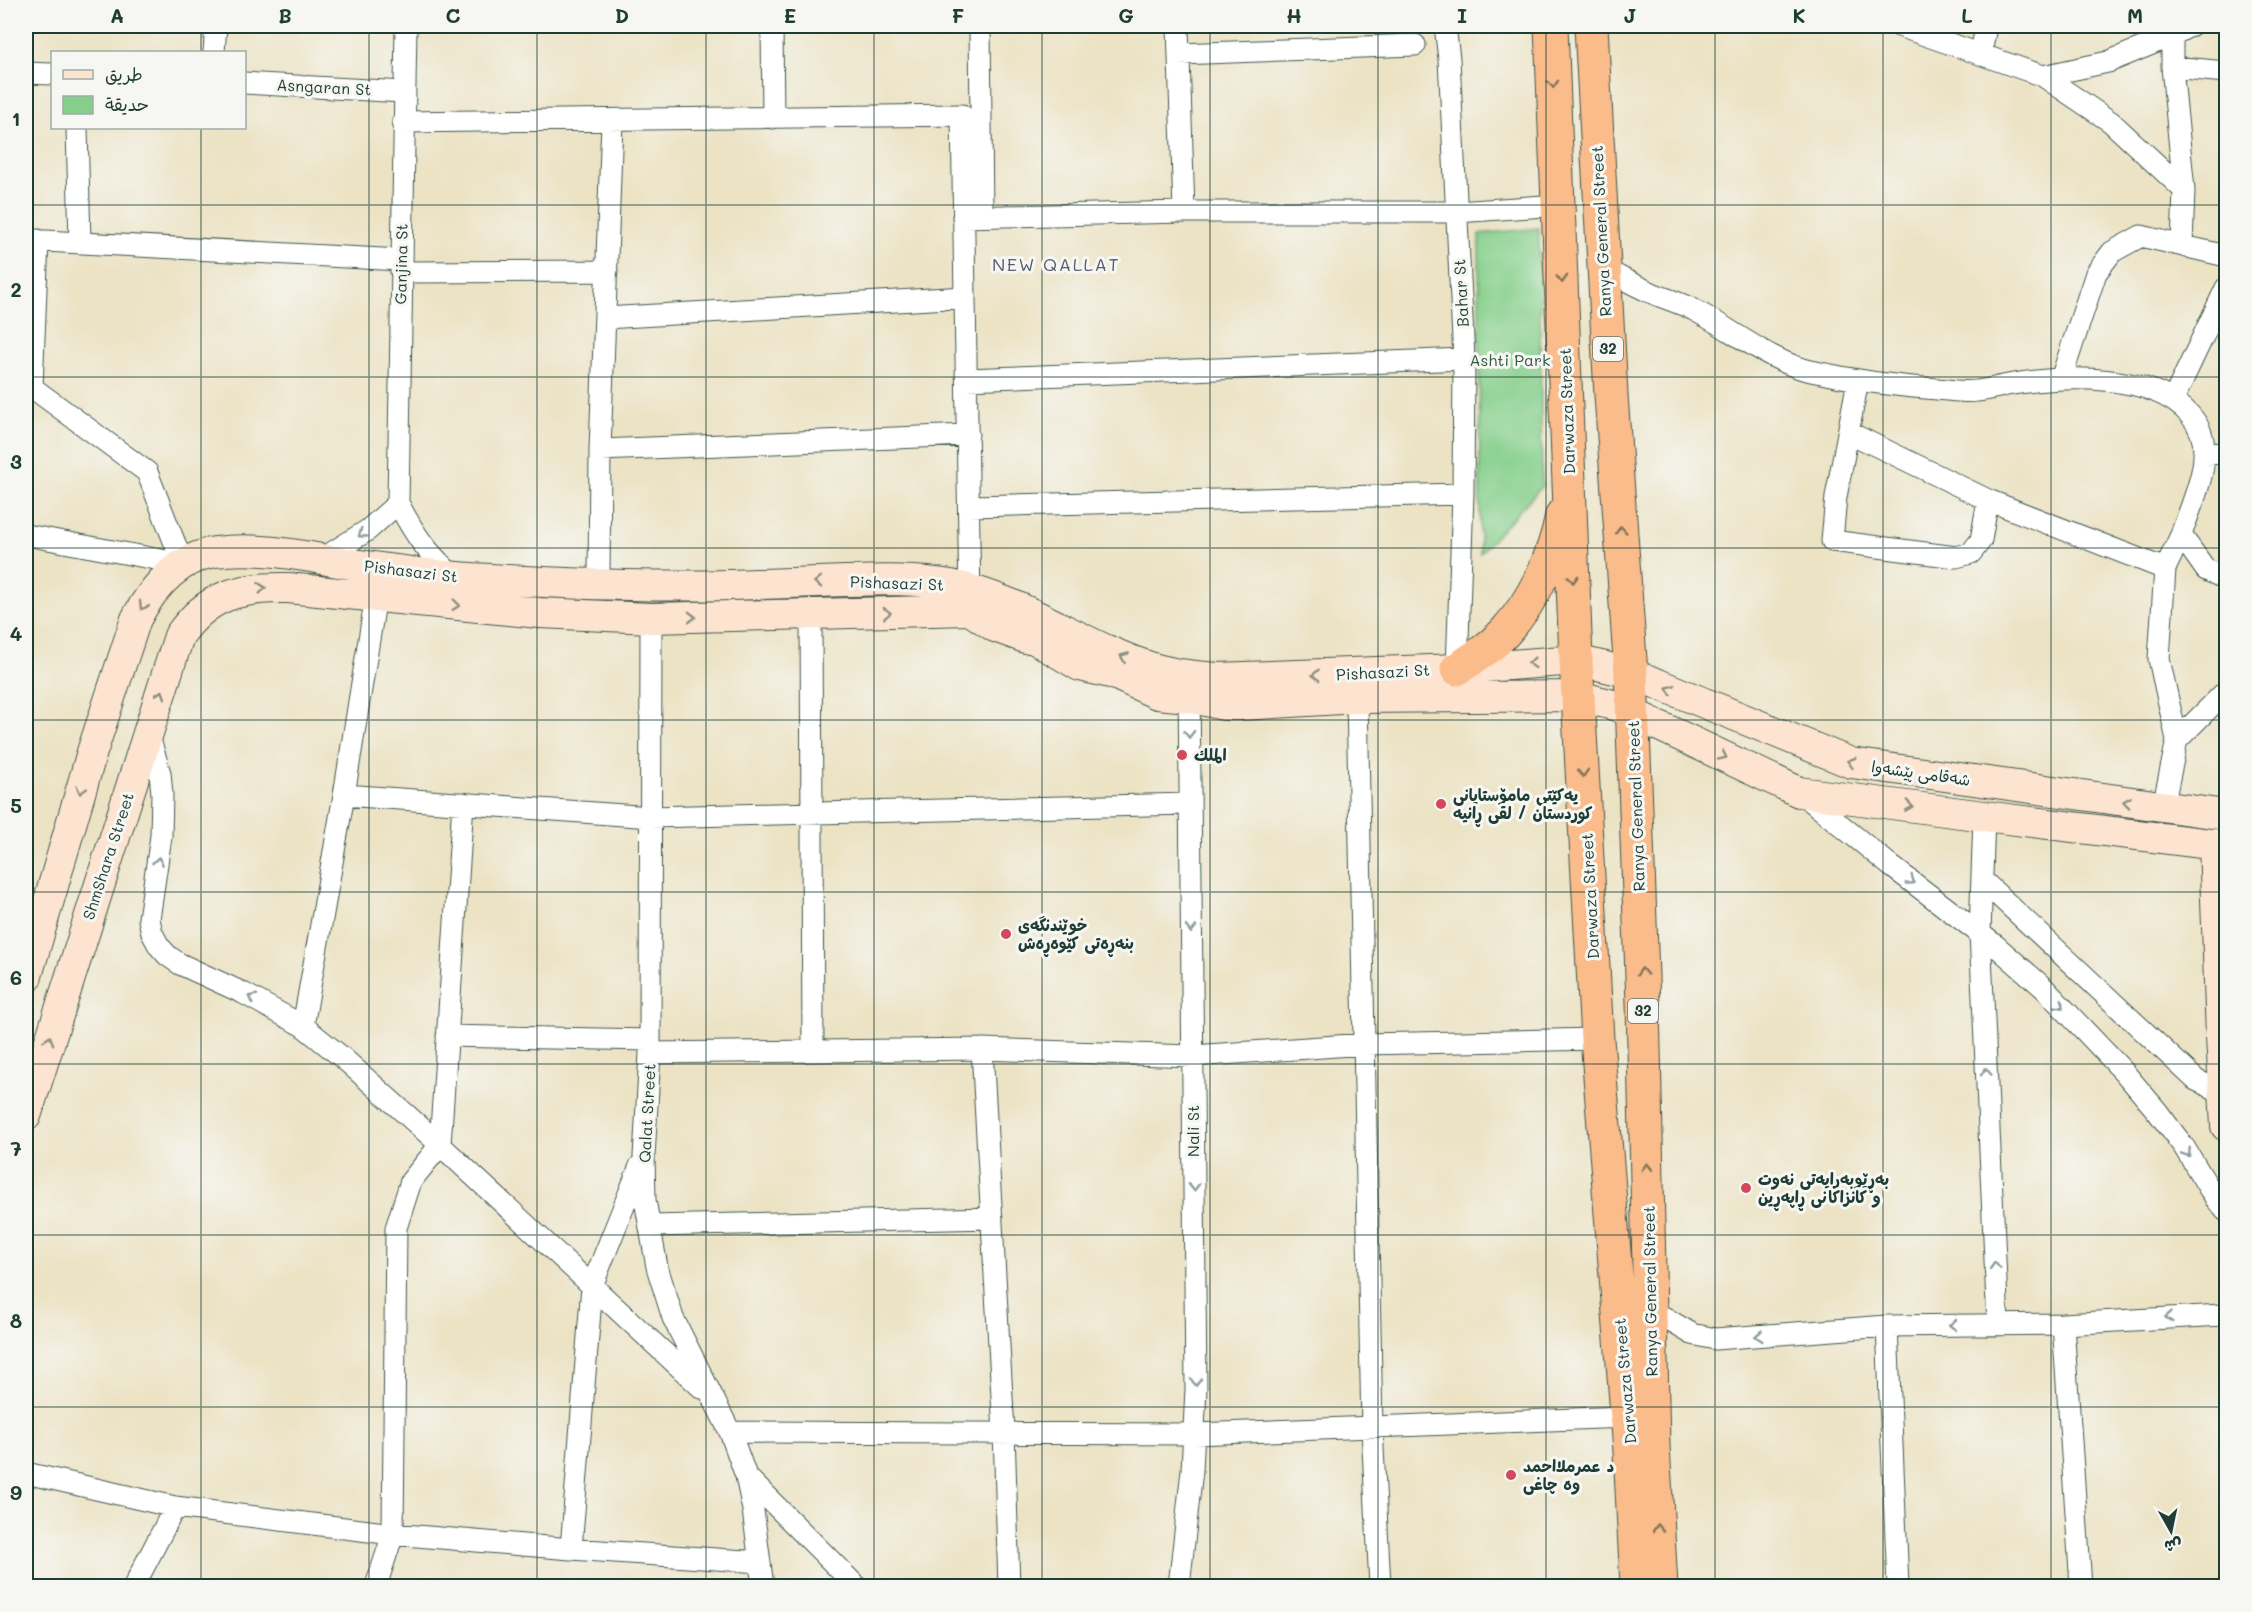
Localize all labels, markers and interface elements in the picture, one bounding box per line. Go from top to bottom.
text: A [110,2,124,28]
text: B [278,2,292,28]
text: C [446,2,461,28]
text: D [615,2,629,28]
text: E [784,2,796,28]
text: F [952,2,965,28]
text: G [1118,2,1134,28]
text: H [1286,2,1302,28]
text: I [1457,2,1467,28]
text: J [1623,2,1637,28]
text: K [1792,2,1806,28]
text: L [1961,2,1973,28]
text: M [2127,2,2143,28]
legend [51,51,246,129]
text: طريق [105,62,143,86]
street label: Asngaran St [276,74,372,99]
one-way arrow [1547,79,1560,88]
text: حديقة [105,92,149,116]
text: 1 [12,105,20,131]
street label: Ranya General Street [1586,145,1615,317]
street label: Ganjina St [389,223,412,305]
district label: NEW QALLAT [992,252,1120,276]
street label: Bahar St [1448,258,1473,328]
one-way arrow [1556,274,1569,283]
text: 2 [10,276,22,302]
road number: 32 [1593,337,1623,361]
street label: Darwaza Street [1554,348,1579,474]
park label: Ashti Park [1469,349,1551,370]
text: 3 [10,448,22,474]
one-way arrow [1615,526,1628,535]
one-way arrow [358,527,369,538]
street label: Pishasazi St [363,554,459,587]
street label: Pishasazi St [850,570,944,595]
one-way arrow [1567,574,1580,583]
one-way arrow [814,575,823,588]
one-way arrow [257,582,266,595]
one-way arrow [451,598,460,611]
one-way arrow [139,600,151,610]
one-way arrow [883,606,892,619]
one-way arrow [688,611,697,623]
text: 4 [10,620,23,646]
one-way arrow [1120,652,1131,664]
one-way arrow [1527,656,1536,669]
street label: Pishasazi St [1335,659,1431,684]
one-way arrow [1312,669,1321,682]
one-way arrow [1666,684,1677,696]
one-way arrow [153,689,166,700]
street label: Ranya General Street [1622,720,1649,892]
one-way arrow [1183,729,1195,738]
place label: الملك [1194,744,1227,765]
marker: الملك [1175,748,1189,762]
one-way arrow [1717,748,1728,760]
street label: شەقامی پێشەوا [1870,755,1972,791]
one-way arrow [1846,756,1856,769]
one-way arrow [1576,769,1589,778]
place label: یەکێتی مامۆستایانی کوردستان / لقی ڕانیە [1453,784,1592,827]
one-way arrow [76,785,88,795]
street label: ShmShara Street [77,789,138,922]
text: 5 [10,792,22,818]
marker: یەکێتی مامۆستایانی کوردستان / لقی ڕانیە [1434,797,1448,811]
one-way arrow [2122,797,2131,809]
one-way arrow [1905,800,1914,812]
street label: Darwaza Street [1576,832,1603,960]
one-way arrow [151,856,163,865]
one-way arrow [1904,874,1915,885]
place label: خوێندنگەی بنەڕەتی کێوەڕەش [1018,914,1134,957]
one-way arrow [1185,924,1198,933]
marker: خوێندنگەی بنەڕەتی کێوەڕەش [999,927,1013,941]
text: 6 [10,964,22,990]
one-way arrow [1636,967,1648,976]
one-way arrow [248,994,258,1005]
road number: 32 [1628,999,1658,1023]
one-way arrow [2053,999,2064,1009]
one-way arrow [42,1035,54,1046]
street label: Qalat Street [633,1063,660,1163]
one-way arrow [1980,1067,1993,1076]
street label: Nali St [1182,1105,1203,1157]
text: 7 [10,1135,22,1161]
one-way arrow [2180,1147,2192,1157]
one-way arrow [1640,1162,1653,1171]
place label: بەڕێوبەرایەتی نەوت و کانزاکانی ڕاپەڕین [1758,1168,1889,1211]
marker: بەڕێوبەرایەتی نەوت و کانزاکانی ڕاپەڕین [1739,1181,1753,1195]
one-way arrow [1188,1182,1200,1191]
street label: Ranya General Street [1638,1205,1661,1377]
one-way arrow [1989,1262,2002,1271]
text: 8 [10,1307,22,1333]
one-way arrow [2164,1311,2173,1324]
street label: Darwaza Street [1609,1317,1640,1445]
one-way arrow [1949,1319,1958,1332]
one-way arrow [1754,1329,1763,1342]
one-way arrow [1190,1377,1202,1386]
place label: د عمرملااحمد وه چاغى [1523,1455,1614,1495]
marker: د عمرملااحمد وه چاغى [1504,1468,1518,1482]
text: 9 [10,1479,22,1505]
north arrow [2141,1501,2201,1561]
one-way arrow [1652,1524,1665,1533]
text: ش [2163,1535,2184,1558]

